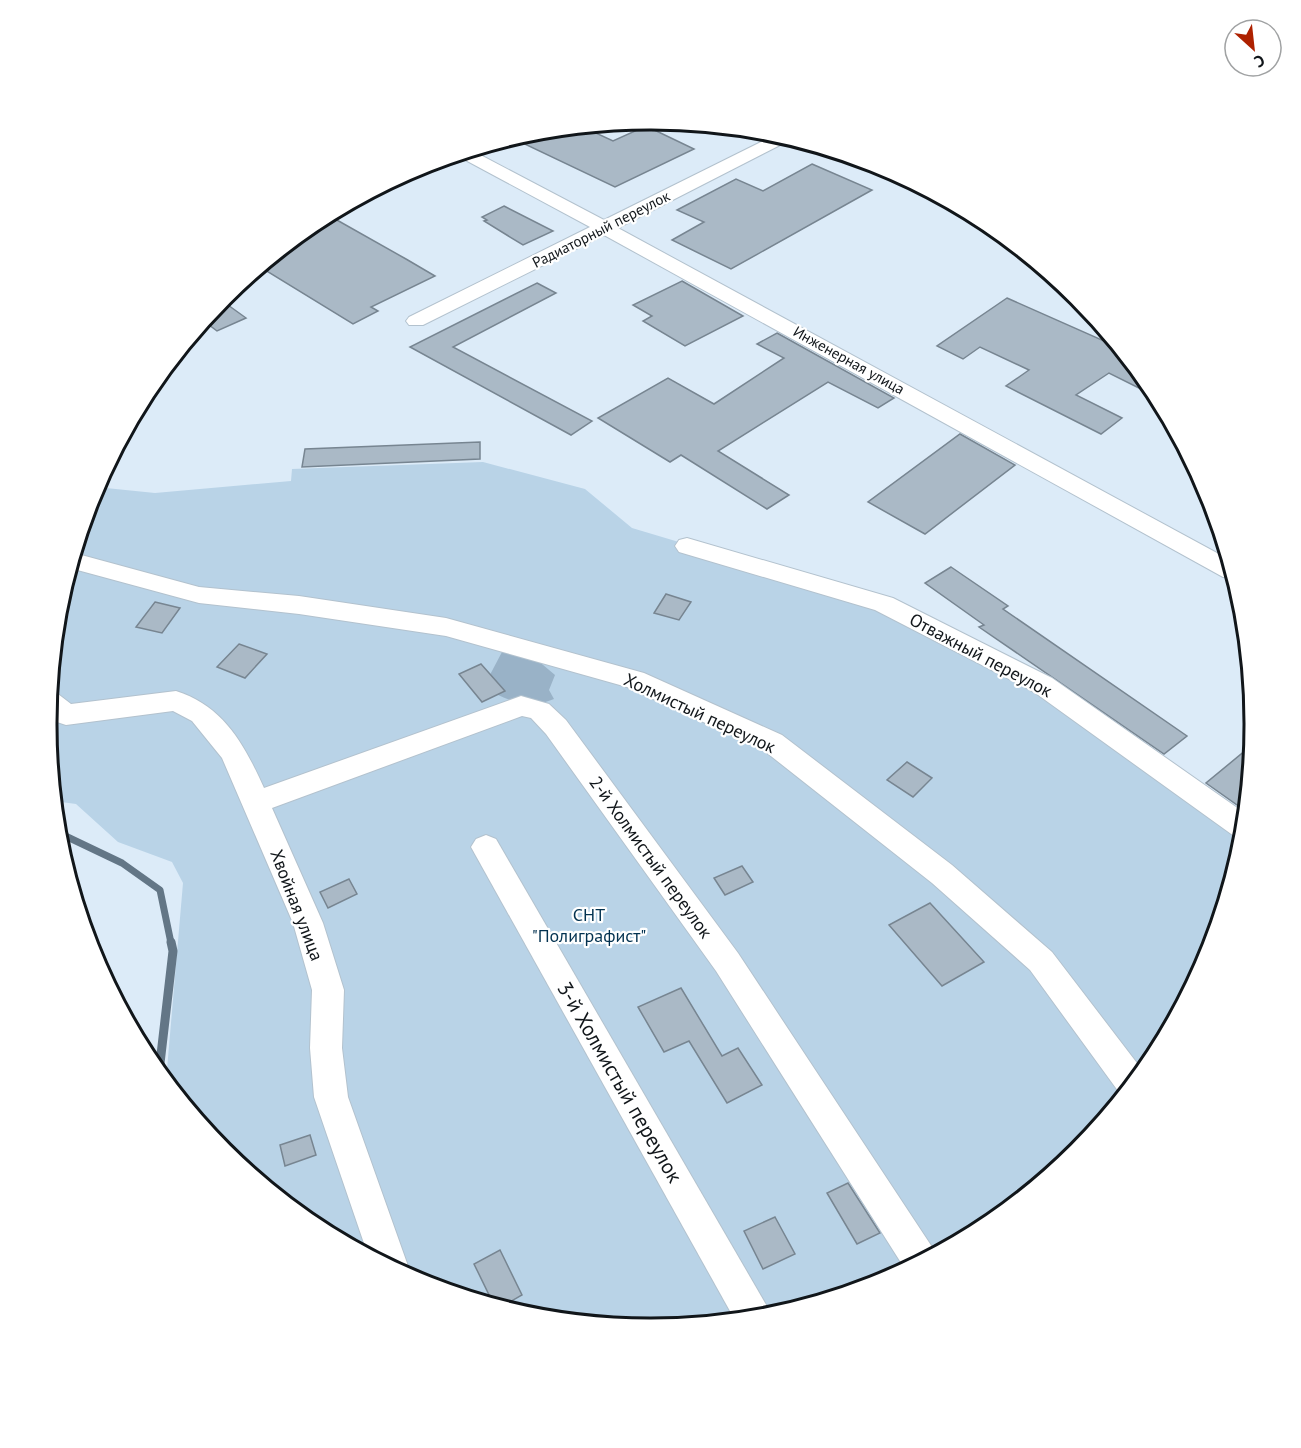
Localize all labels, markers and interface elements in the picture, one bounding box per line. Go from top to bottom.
north arrow [1223,18,1283,78]
text: С [1251,50,1268,72]
street label: Радиаторный переулок [529,186,674,272]
street label: Инженерная улица [790,322,908,398]
street label: Отважный переулок [906,608,1057,702]
street label: Холмистый переулок [621,668,780,758]
street label: 2-й Холмистый переулок [584,771,718,943]
street label: Хвойная улица [265,846,329,964]
park label: СНТ "Полиграфист" [532,903,646,947]
street label: 3-й Холмистый переулок [551,977,689,1187]

